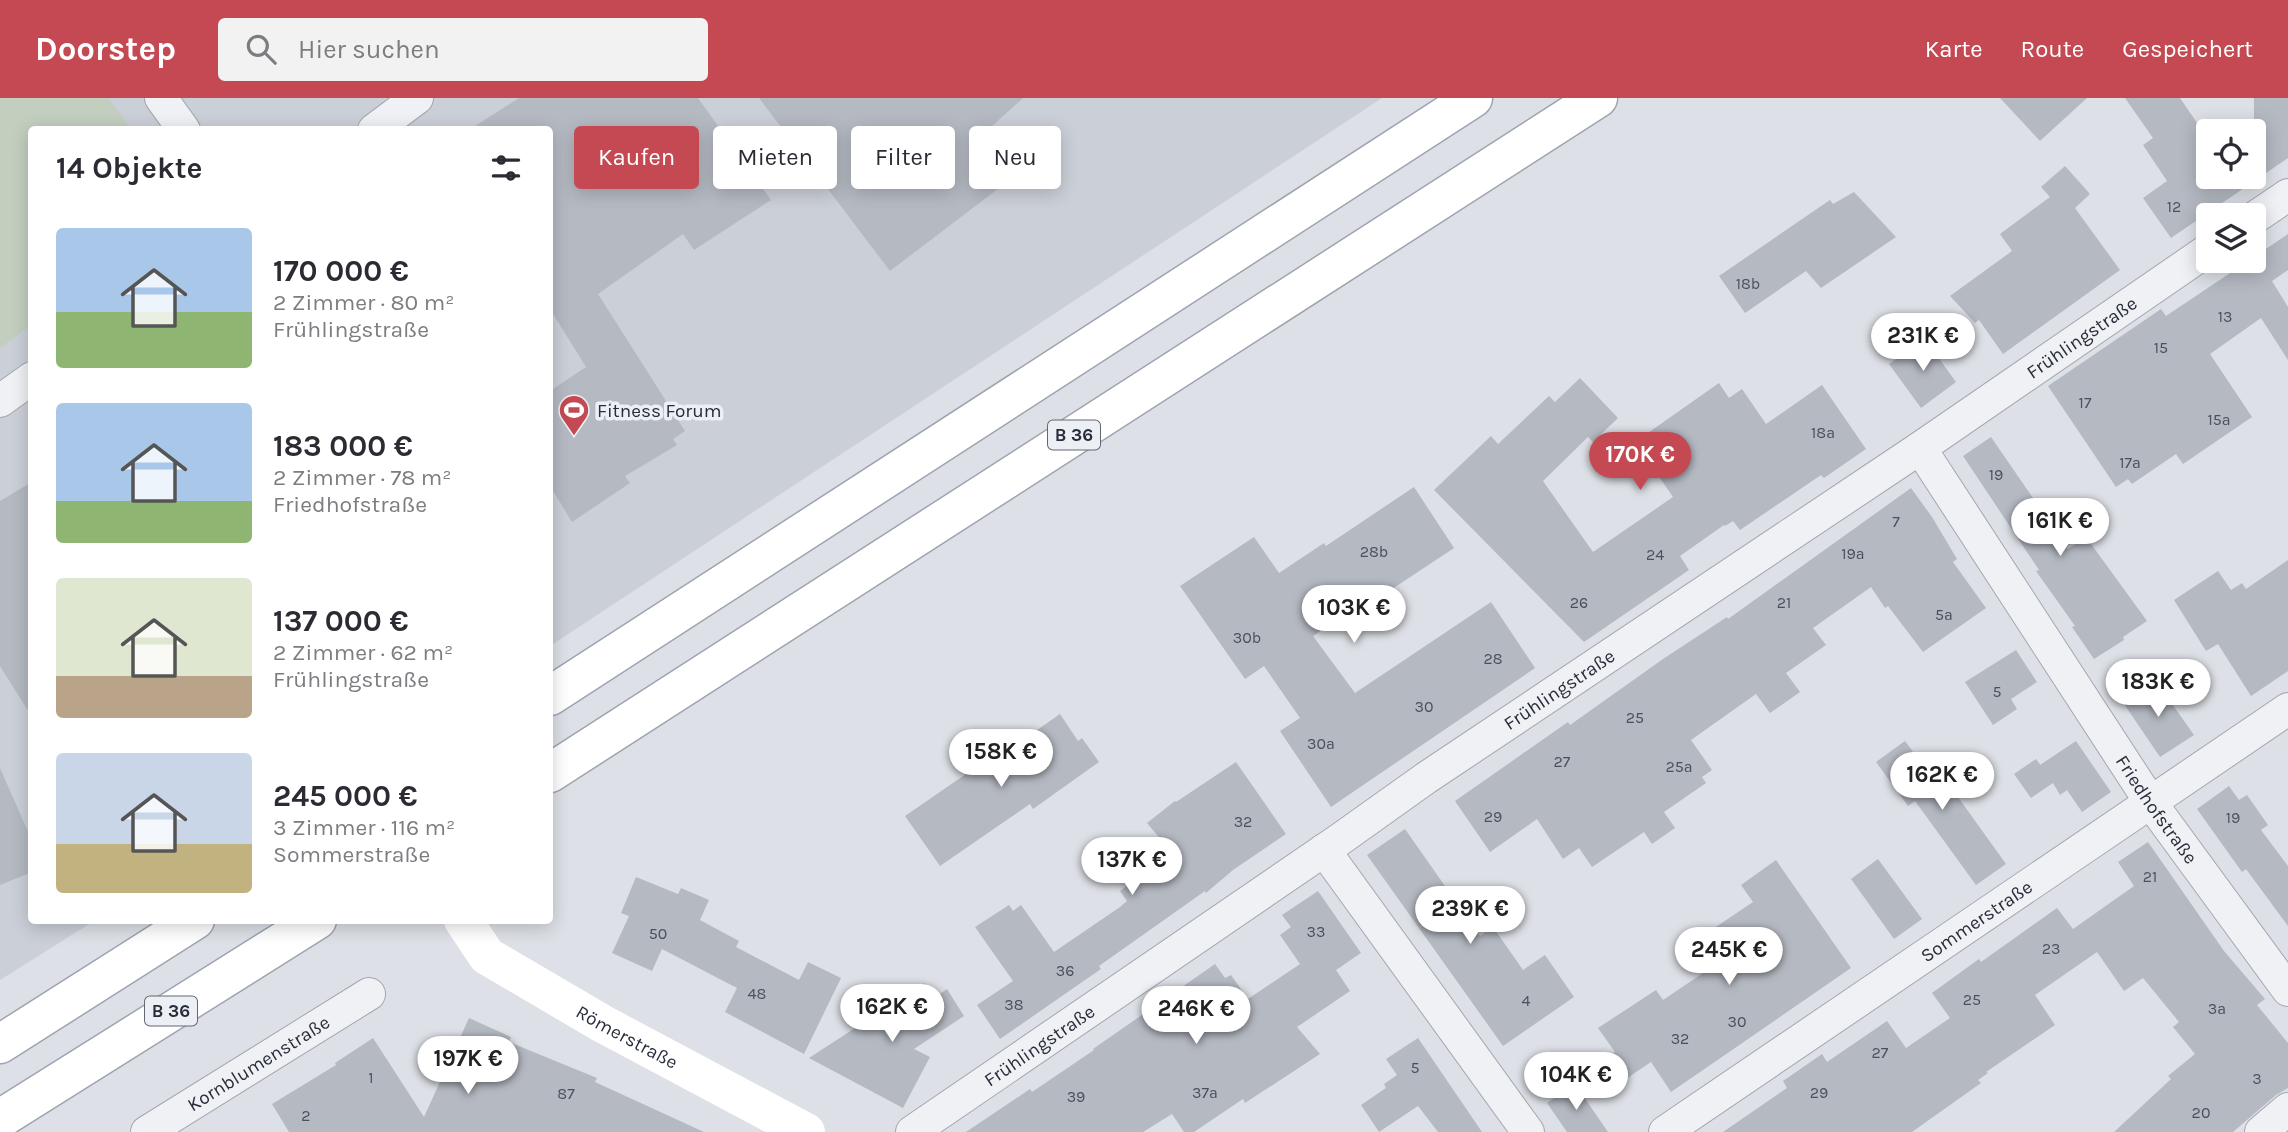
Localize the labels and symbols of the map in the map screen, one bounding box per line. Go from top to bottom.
house number: 12 [2167,197,2181,216]
house number: 18b [1736,274,1760,293]
street label: Frühlingstraße [2023,292,2141,383]
house number: 13 [2218,307,2232,326]
pin: 231K € [1866,314,1980,373]
house number: 15 [2154,338,2168,357]
sports icon: Fitness Forum [557,393,591,437]
house number: 17 [2079,393,2092,412]
place label: Fitness Forum [597,400,721,422]
house number: 15a [2207,410,2231,429]
road number: B 36 [1048,421,1100,450]
house number: 18a [1811,423,1835,442]
pin: 170K € [1583,432,1697,492]
house number: 17a [2119,453,2141,472]
house number: 19 [1989,465,2003,484]
pin: 161K € [2003,498,2117,558]
house number: 7 [1892,512,1900,531]
house number: 28b [1360,542,1388,561]
house number: 19a [1841,544,1865,563]
house number: 24 [1646,545,1664,564]
pin: 103K € [1297,586,1411,645]
house number: 26 [1570,593,1588,612]
house number: 21 [1777,593,1791,612]
house number: 5a [1935,605,1953,624]
house number: 30b [1233,628,1261,647]
street label: Frühlingstraße [1500,645,1619,735]
house number: 28 [1483,649,1503,668]
pin: 183K € [2101,660,2215,719]
house number: 5 [1992,682,2002,701]
house number: 30 [1415,697,1433,716]
house number: 25 [1626,708,1644,727]
pin: 158K € [944,730,1058,789]
house number: 30a [1307,734,1335,753]
street label: Friedhofstraße [2111,751,2202,868]
house number: 27 [1554,752,1571,771]
pin: 162K € [1885,752,1999,812]
house number: 25a [1665,757,1693,776]
house number: 29 [1484,807,1502,826]
house number: 19 [2226,808,2240,827]
house number: 32 [1234,812,1252,831]
pin: 137K € [1075,838,1189,897]
house number: 21 [2143,867,2157,886]
street label: Sommerstraße [1917,876,2037,967]
pin: 239K € [1413,886,1527,946]
house number: 33 [1307,922,1325,941]
house number: 50 [649,924,667,943]
pin: 245K € [1672,928,1786,987]
house number: 23 [2042,939,2060,958]
house number: 36 [1056,961,1074,980]
house number: 48 [748,984,766,1003]
pin: 162K € [835,984,949,1044]
pin: 246K € [1139,986,1253,1046]
house number: 25 [1963,990,1981,1009]
house number: 4 [1522,991,1531,1010]
house number: 38 [1004,995,1024,1014]
road number: B 36 [145,996,197,1026]
house number: 3a [2208,999,2226,1018]
street label: Frühlingstraße [980,1000,1099,1091]
street label: Römerstraße [572,1001,681,1074]
street label: Kornblumenstraße [184,1011,334,1116]
house number: 30 [1728,1012,1746,1031]
house number: 32 [1671,1029,1689,1048]
pin: 197K € [411,1037,525,1096]
house number: 27 [1872,1043,1889,1062]
pin: 104K € [1519,1052,1633,1112]
house number: 5 [1410,1058,1420,1077]
house number: 1 [368,1068,374,1087]
house number: 3 [2252,1069,2262,1088]
house number: 37a [1192,1083,1218,1102]
house number: 29 [1810,1083,1828,1102]
house number: 87 [557,1084,575,1103]
house number: 39 [1067,1087,1085,1106]
house number: 20 [2192,1103,2210,1122]
house number: 2 [301,1106,311,1125]

